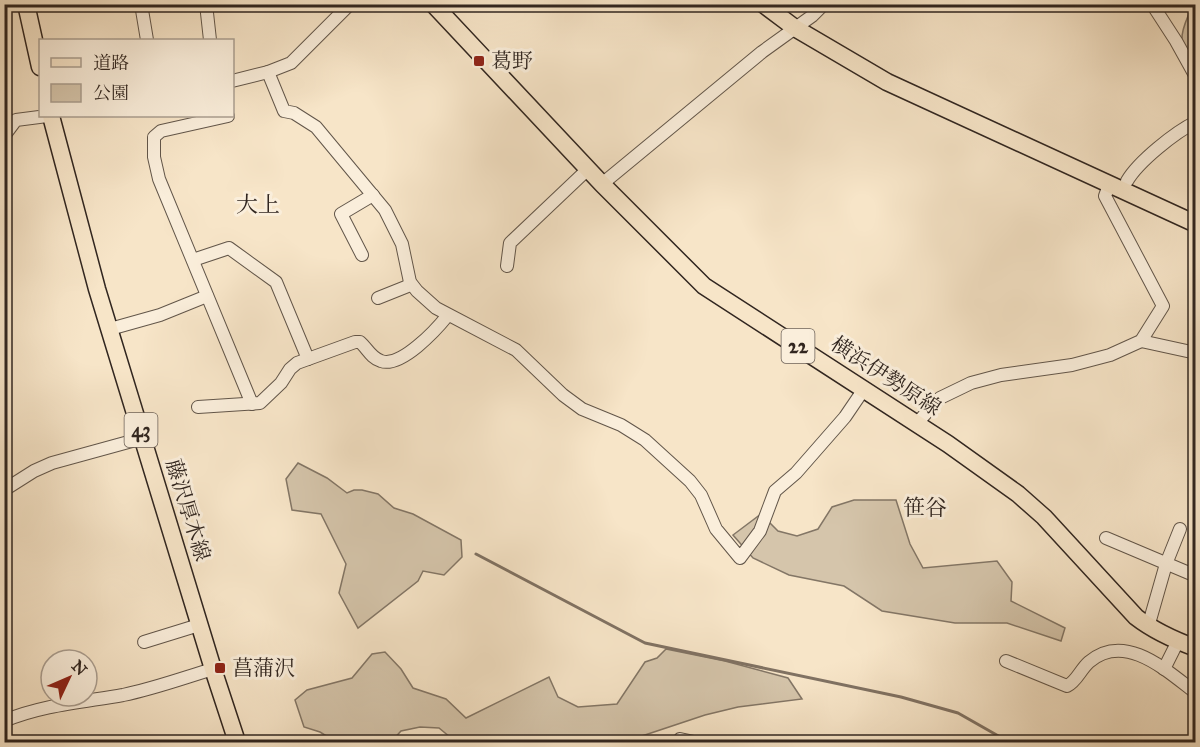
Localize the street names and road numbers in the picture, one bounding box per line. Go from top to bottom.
road number: 22 [782,329,814,363]
street label: 横浜伊勢原線 [826,331,946,421]
road number: 43 [124,413,158,447]
street label: 藤沢厚木線 [160,456,216,564]

